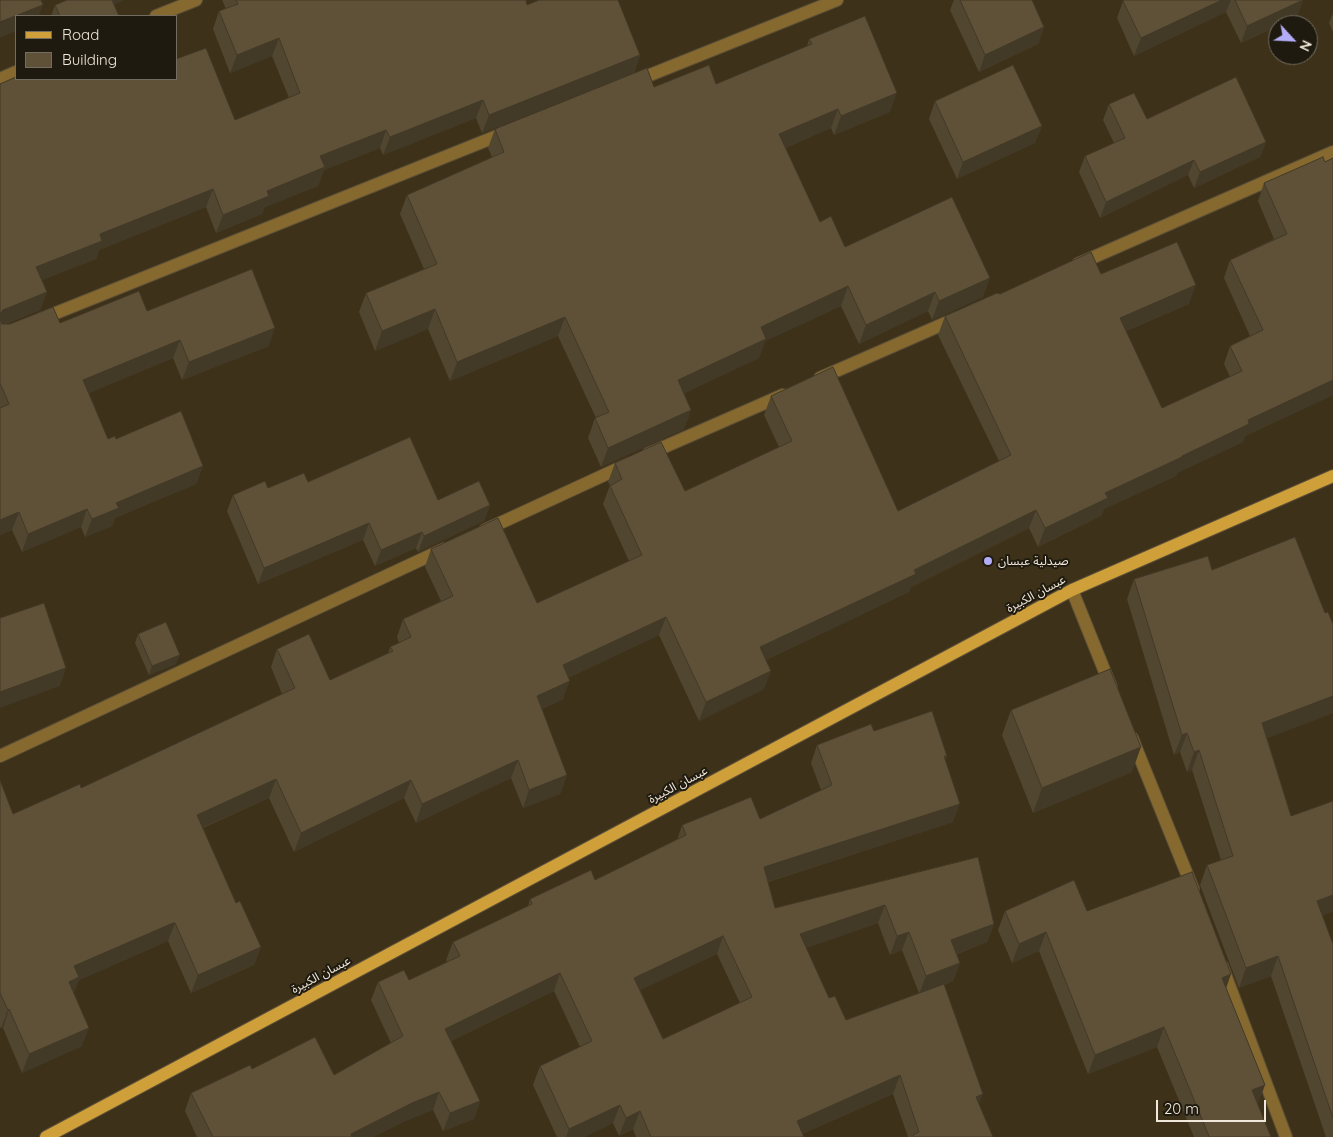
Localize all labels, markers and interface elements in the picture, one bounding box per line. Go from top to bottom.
legend [15,15,178,80]
north arrow [1268,15,1318,65]
text: Road [62,25,99,44]
text: N [1295,37,1316,54]
text: Building [62,50,117,69]
place label: صيدلية عبسان [998,554,1068,568]
marker: صيدلية عبسان [982,555,994,567]
street label: عبسان الكبيرة [1004,572,1068,616]
street label: عبسان الكبيرة [646,763,710,807]
street label: عبسان الكبيرة [289,953,353,997]
scale bar [1158,1090,1268,1122]
text: 20 m [1164,1099,1199,1118]

